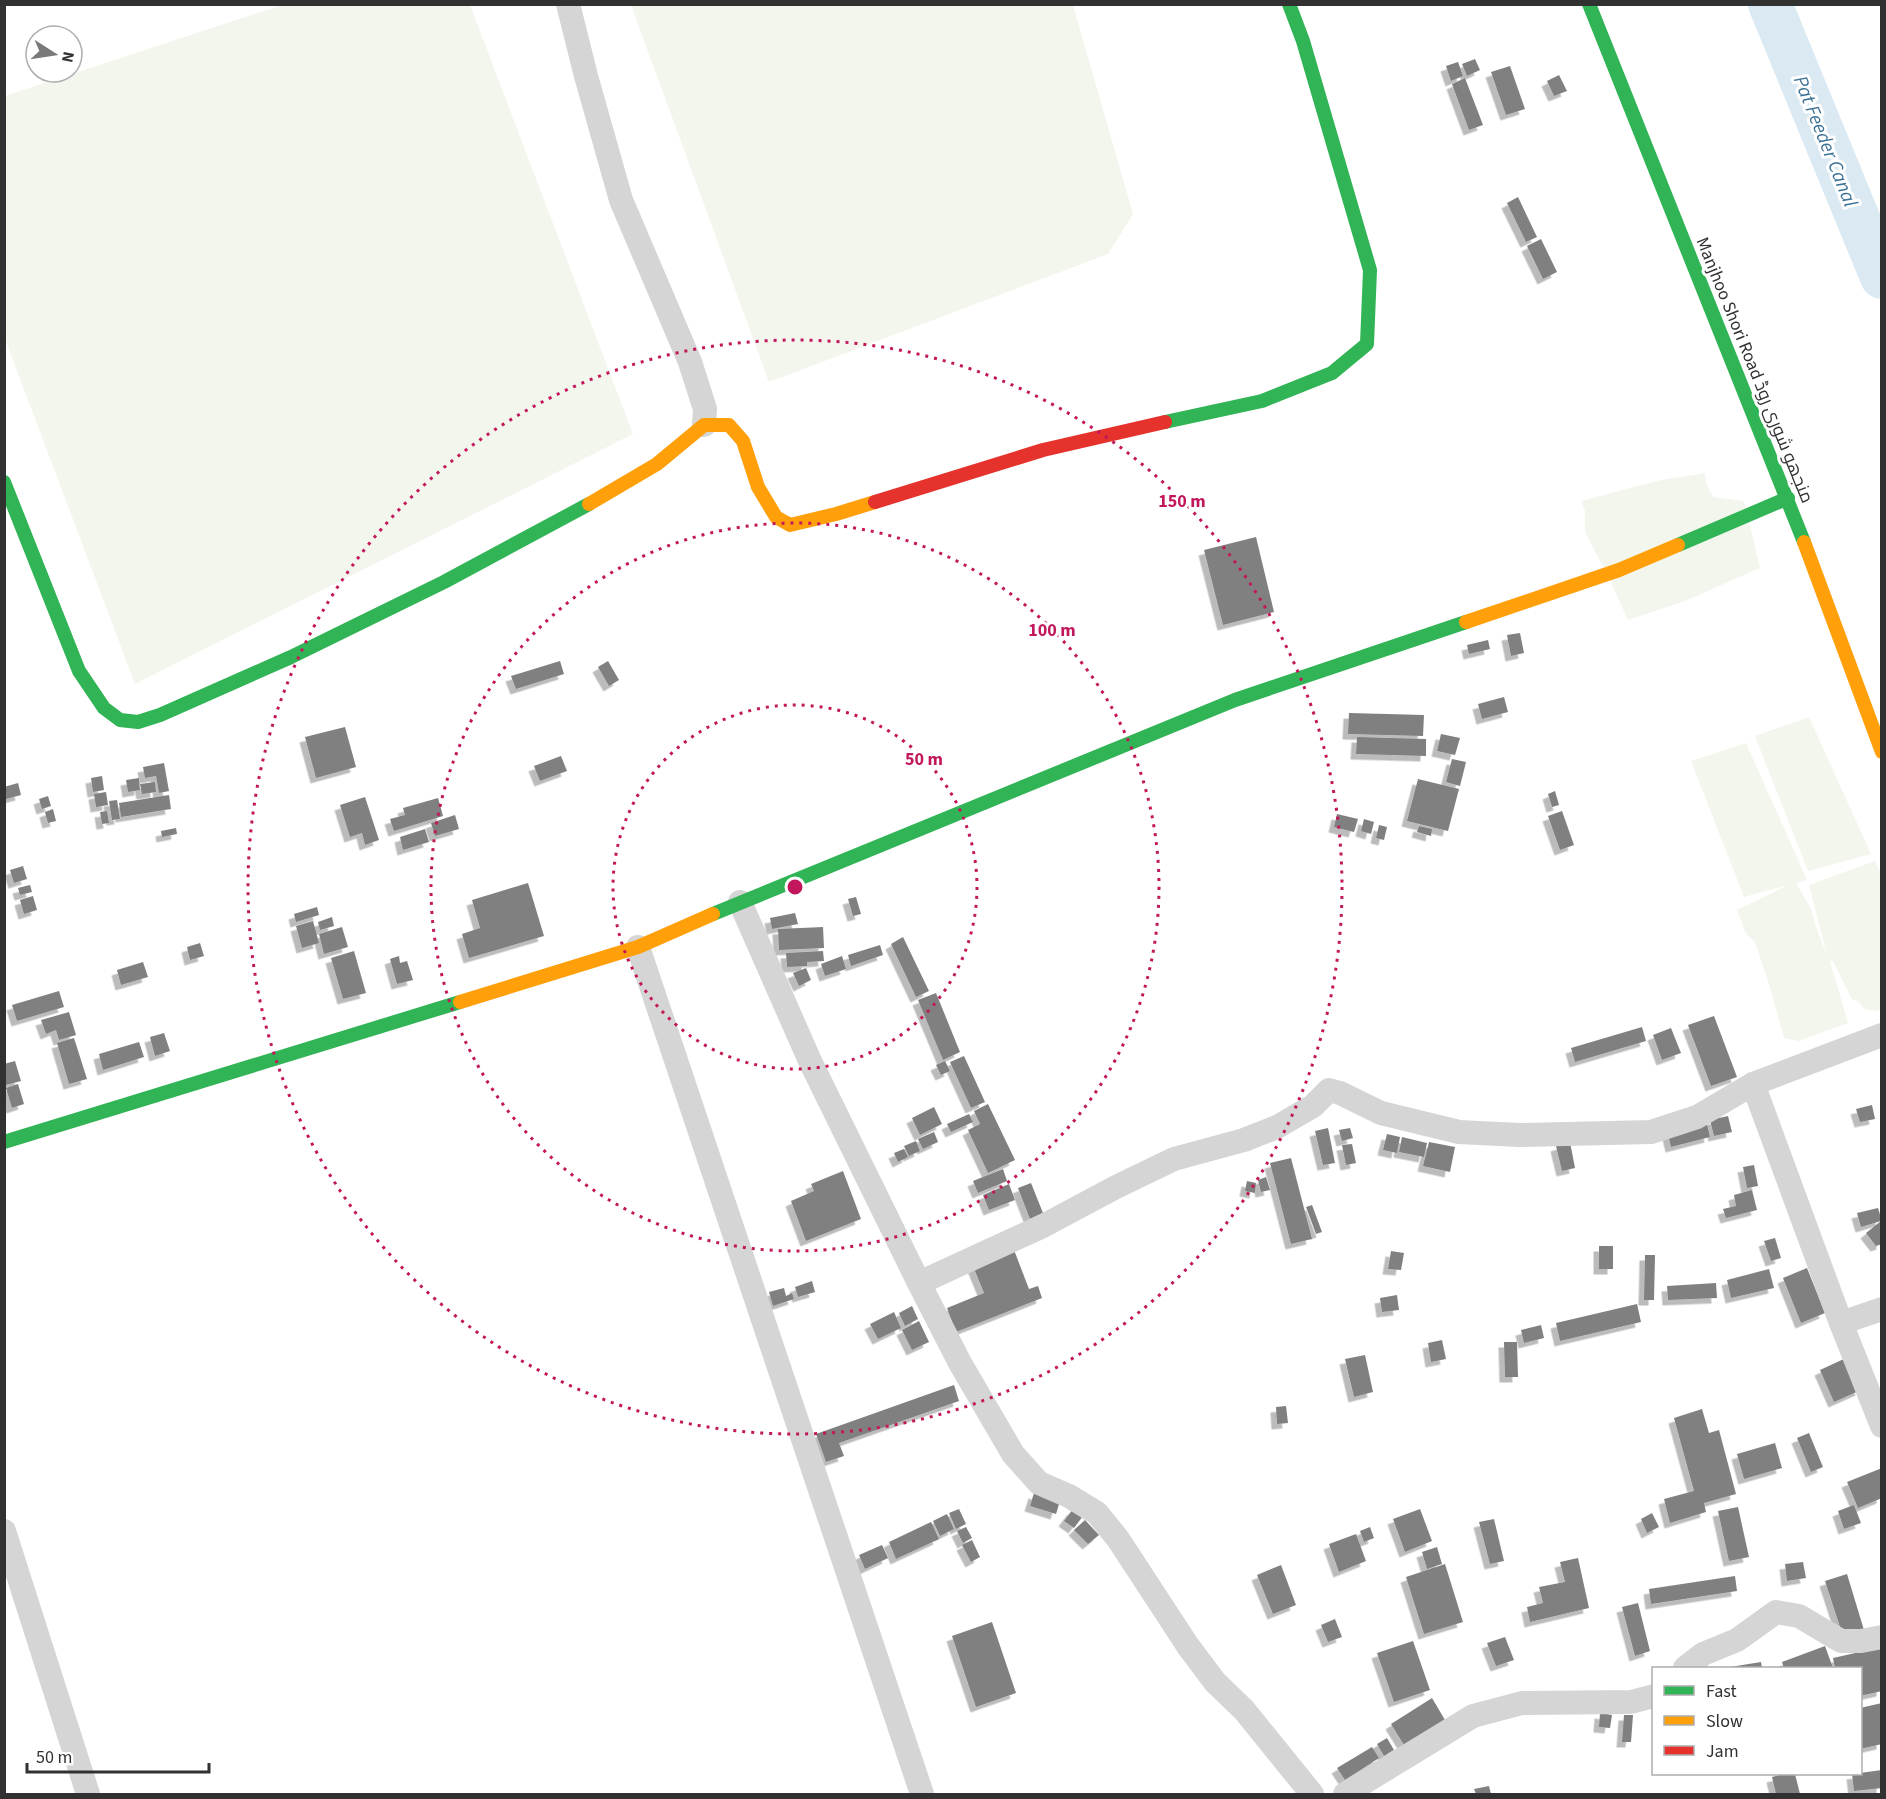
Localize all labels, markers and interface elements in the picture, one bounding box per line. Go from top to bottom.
north arrow [24,24,84,84]
text: N [56,49,80,64]
water label: Pat Feeder Canal [1786,72,1864,211]
street label: Manjhoo Shori Road منجھو شوری روڈ [1690,234,1819,507]
text: 150 m [1158,489,1206,514]
text: 100 m [1028,618,1076,643]
text: 50 m [905,747,943,772]
centre of rings [785,877,805,897]
legend [1652,1667,1862,1775]
text: Fast [1706,1679,1737,1704]
text: Slow [1706,1709,1743,1734]
scale bar [27,1736,208,1774]
text: Jam [1706,1739,1739,1764]
text: 50 m [36,1745,72,1770]

